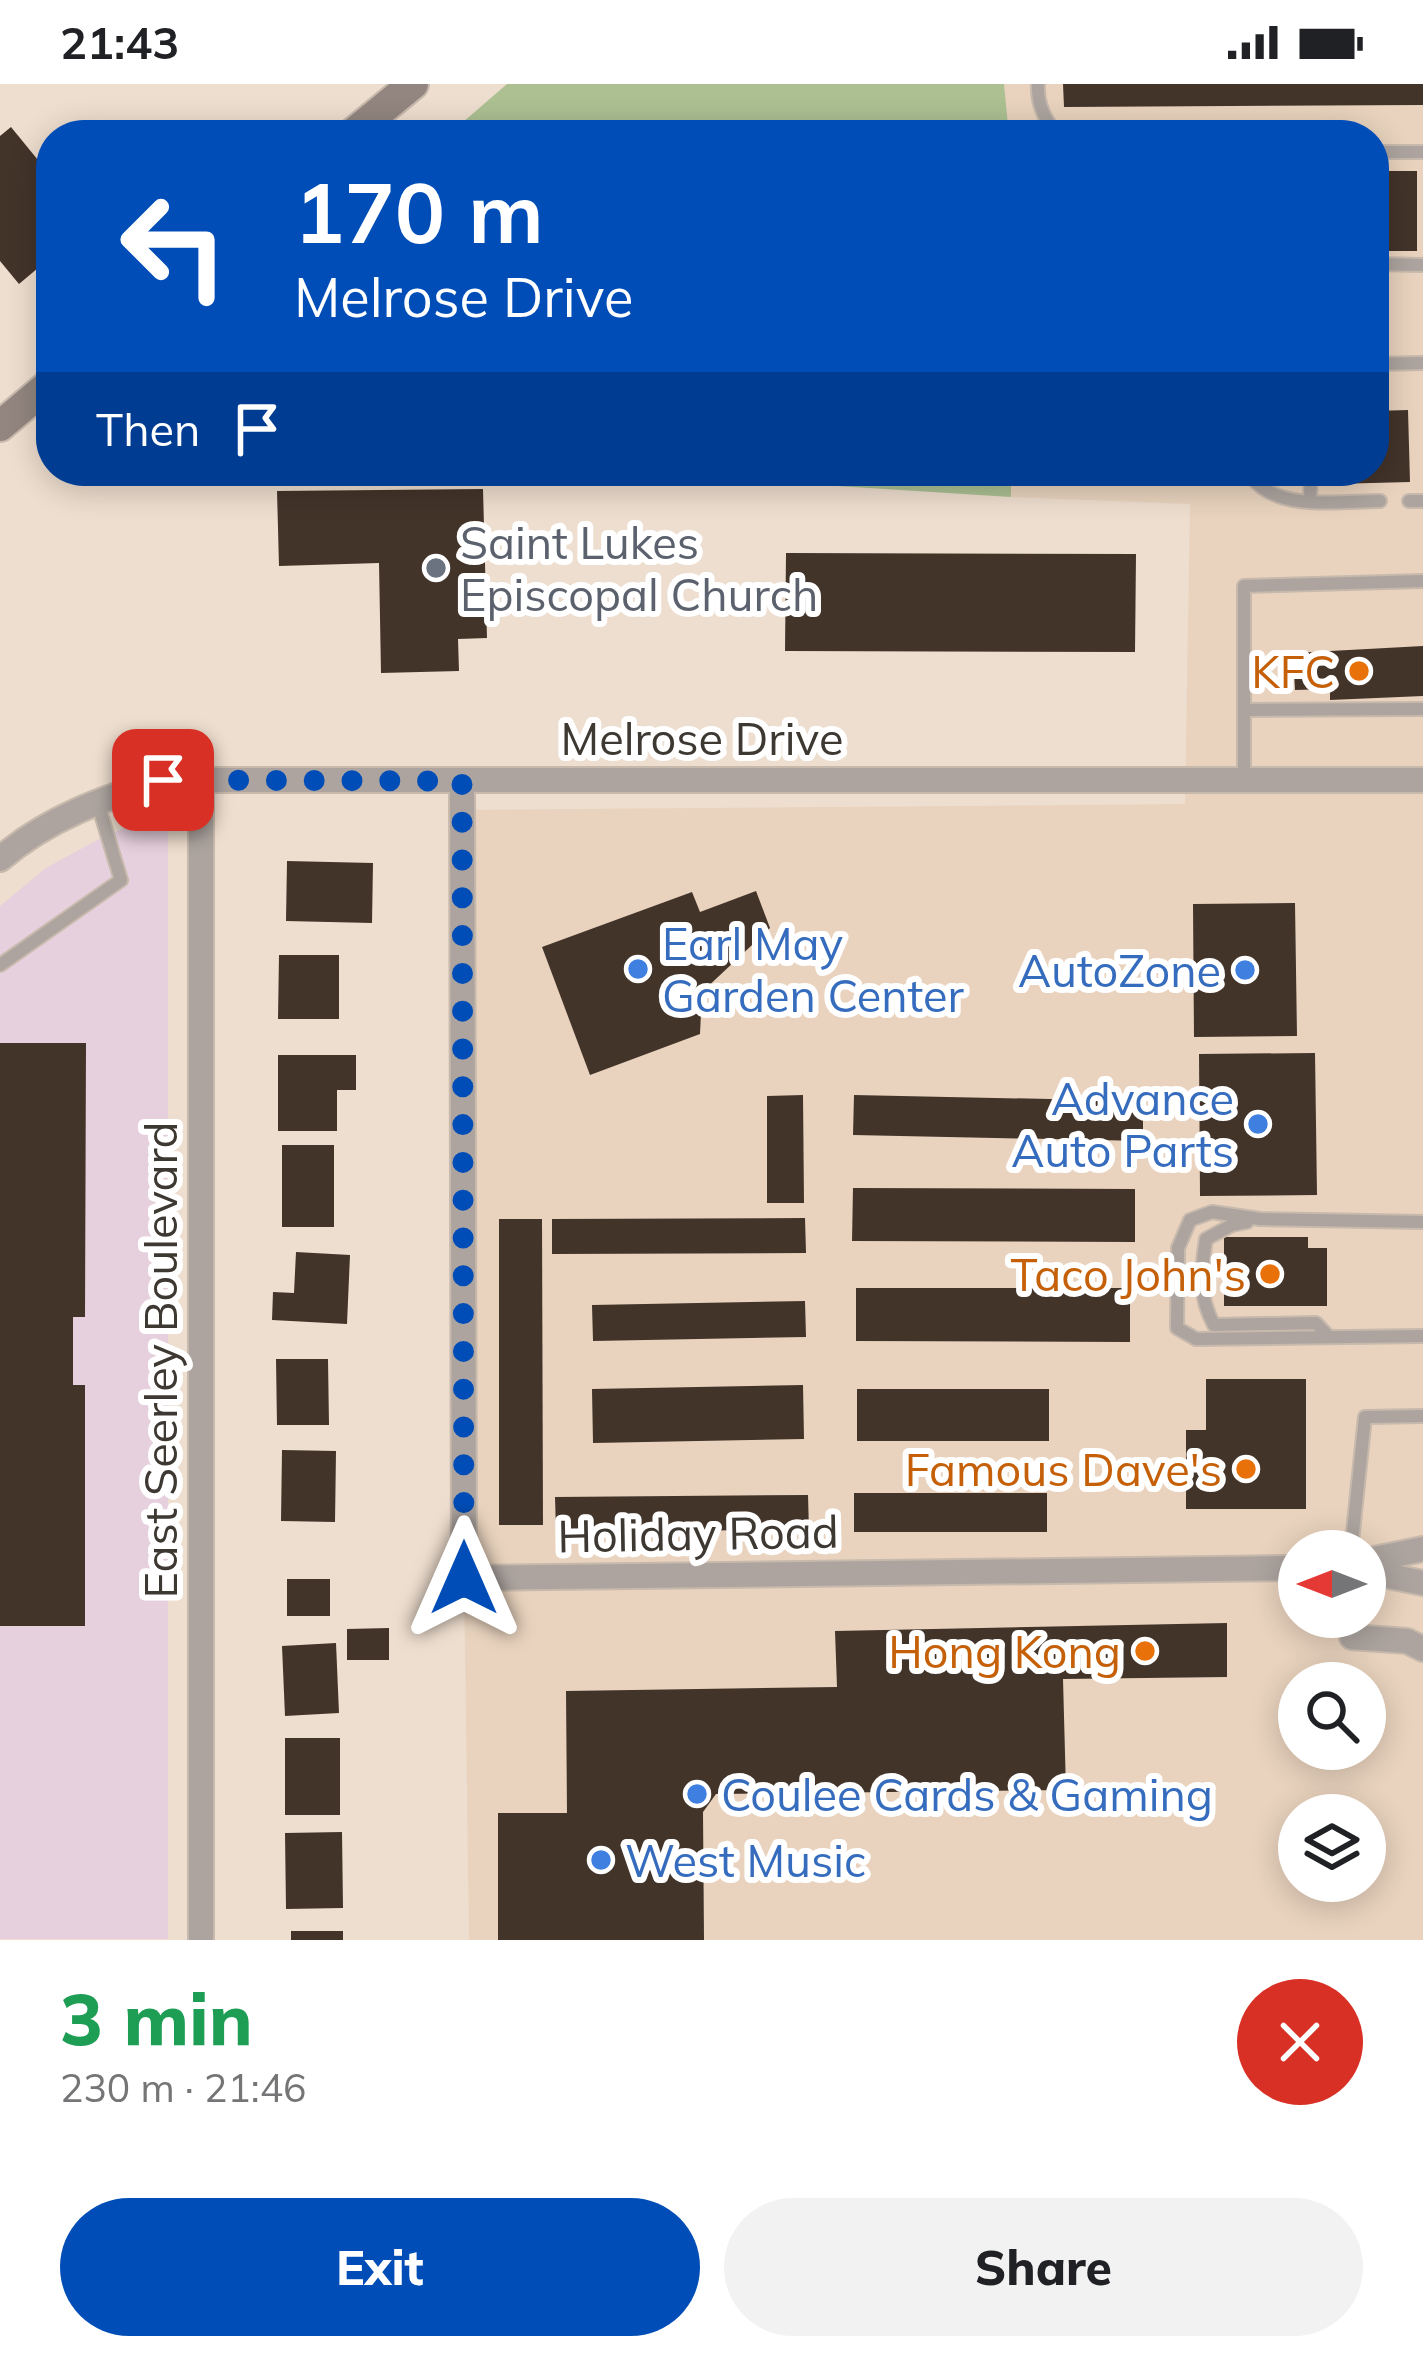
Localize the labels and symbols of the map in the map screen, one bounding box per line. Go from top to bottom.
place label: Saint Lukes Episcopal Church [460,514,818,622]
marker: Saint Lukes Episcopal Church [423,555,449,581]
place label: KFC [1251,643,1335,699]
marker: KFC [1346,658,1372,684]
street label: Melrose Drive [561,710,843,766]
pin [112,729,214,831]
place label: Earl May Garden Center [662,915,965,1023]
place label: AutoZone [1018,942,1221,998]
marker: Earl May Garden Center [625,956,651,982]
marker: AutoZone [1232,957,1258,983]
place label: Advance Auto Parts [1011,1070,1234,1178]
marker: Advance Auto Parts [1245,1111,1271,1137]
street label: East Seerley Boulevard [132,1121,188,1599]
place label: Taco John's [1010,1246,1246,1302]
marker: Taco John's [1257,1261,1283,1287]
place label: Famous Dave's [905,1441,1222,1497]
marker: Famous Dave's [1233,1456,1259,1482]
street label: Holiday Road [557,1503,839,1563]
position arrow [401,1515,527,1641]
north arrow [1278,1530,1386,1638]
place label: Hong Kong [888,1623,1121,1679]
marker: Hong Kong [1132,1638,1158,1664]
place label: Coulee Cards & Gaming [721,1766,1213,1822]
marker: Coulee Cards & Gaming [684,1781,710,1807]
place label: West Music [625,1832,866,1888]
marker: West Music [588,1847,614,1873]

